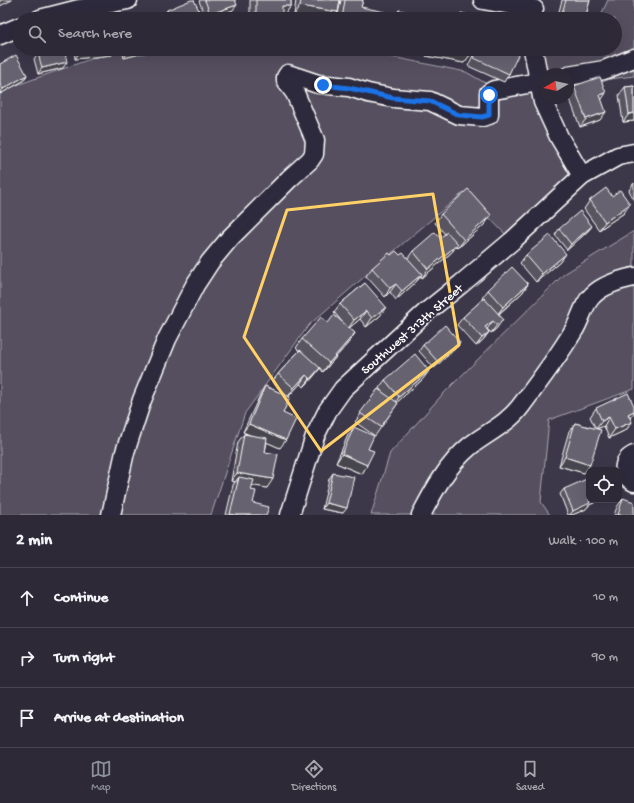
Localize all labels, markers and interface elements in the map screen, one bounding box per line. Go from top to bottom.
search box [12,12,622,56]
icon: search [26,23,48,45]
text: Search here [58,25,132,43]
north arrow [538,68,574,104]
route end [314,76,332,94]
route start [480,86,498,104]
street label: Southwest 313th Street [359,281,468,378]
map controls [586,467,622,503]
button: locate [586,467,622,503]
text: 2 min [16,531,52,551]
text: Walk · 100 m [549,534,618,549]
icon: ahead [16,587,38,609]
text: Continue [54,589,108,607]
text: 10 m [593,590,618,605]
icon: right [16,647,38,669]
text: Turn right [54,649,114,667]
text: 90 m [592,650,618,665]
icon: arrive [16,707,38,729]
text: Arrive at destination [54,709,184,727]
tab: Map [90,758,112,794]
tab: Directions [292,758,336,794]
tab: Saved [516,758,544,794]

